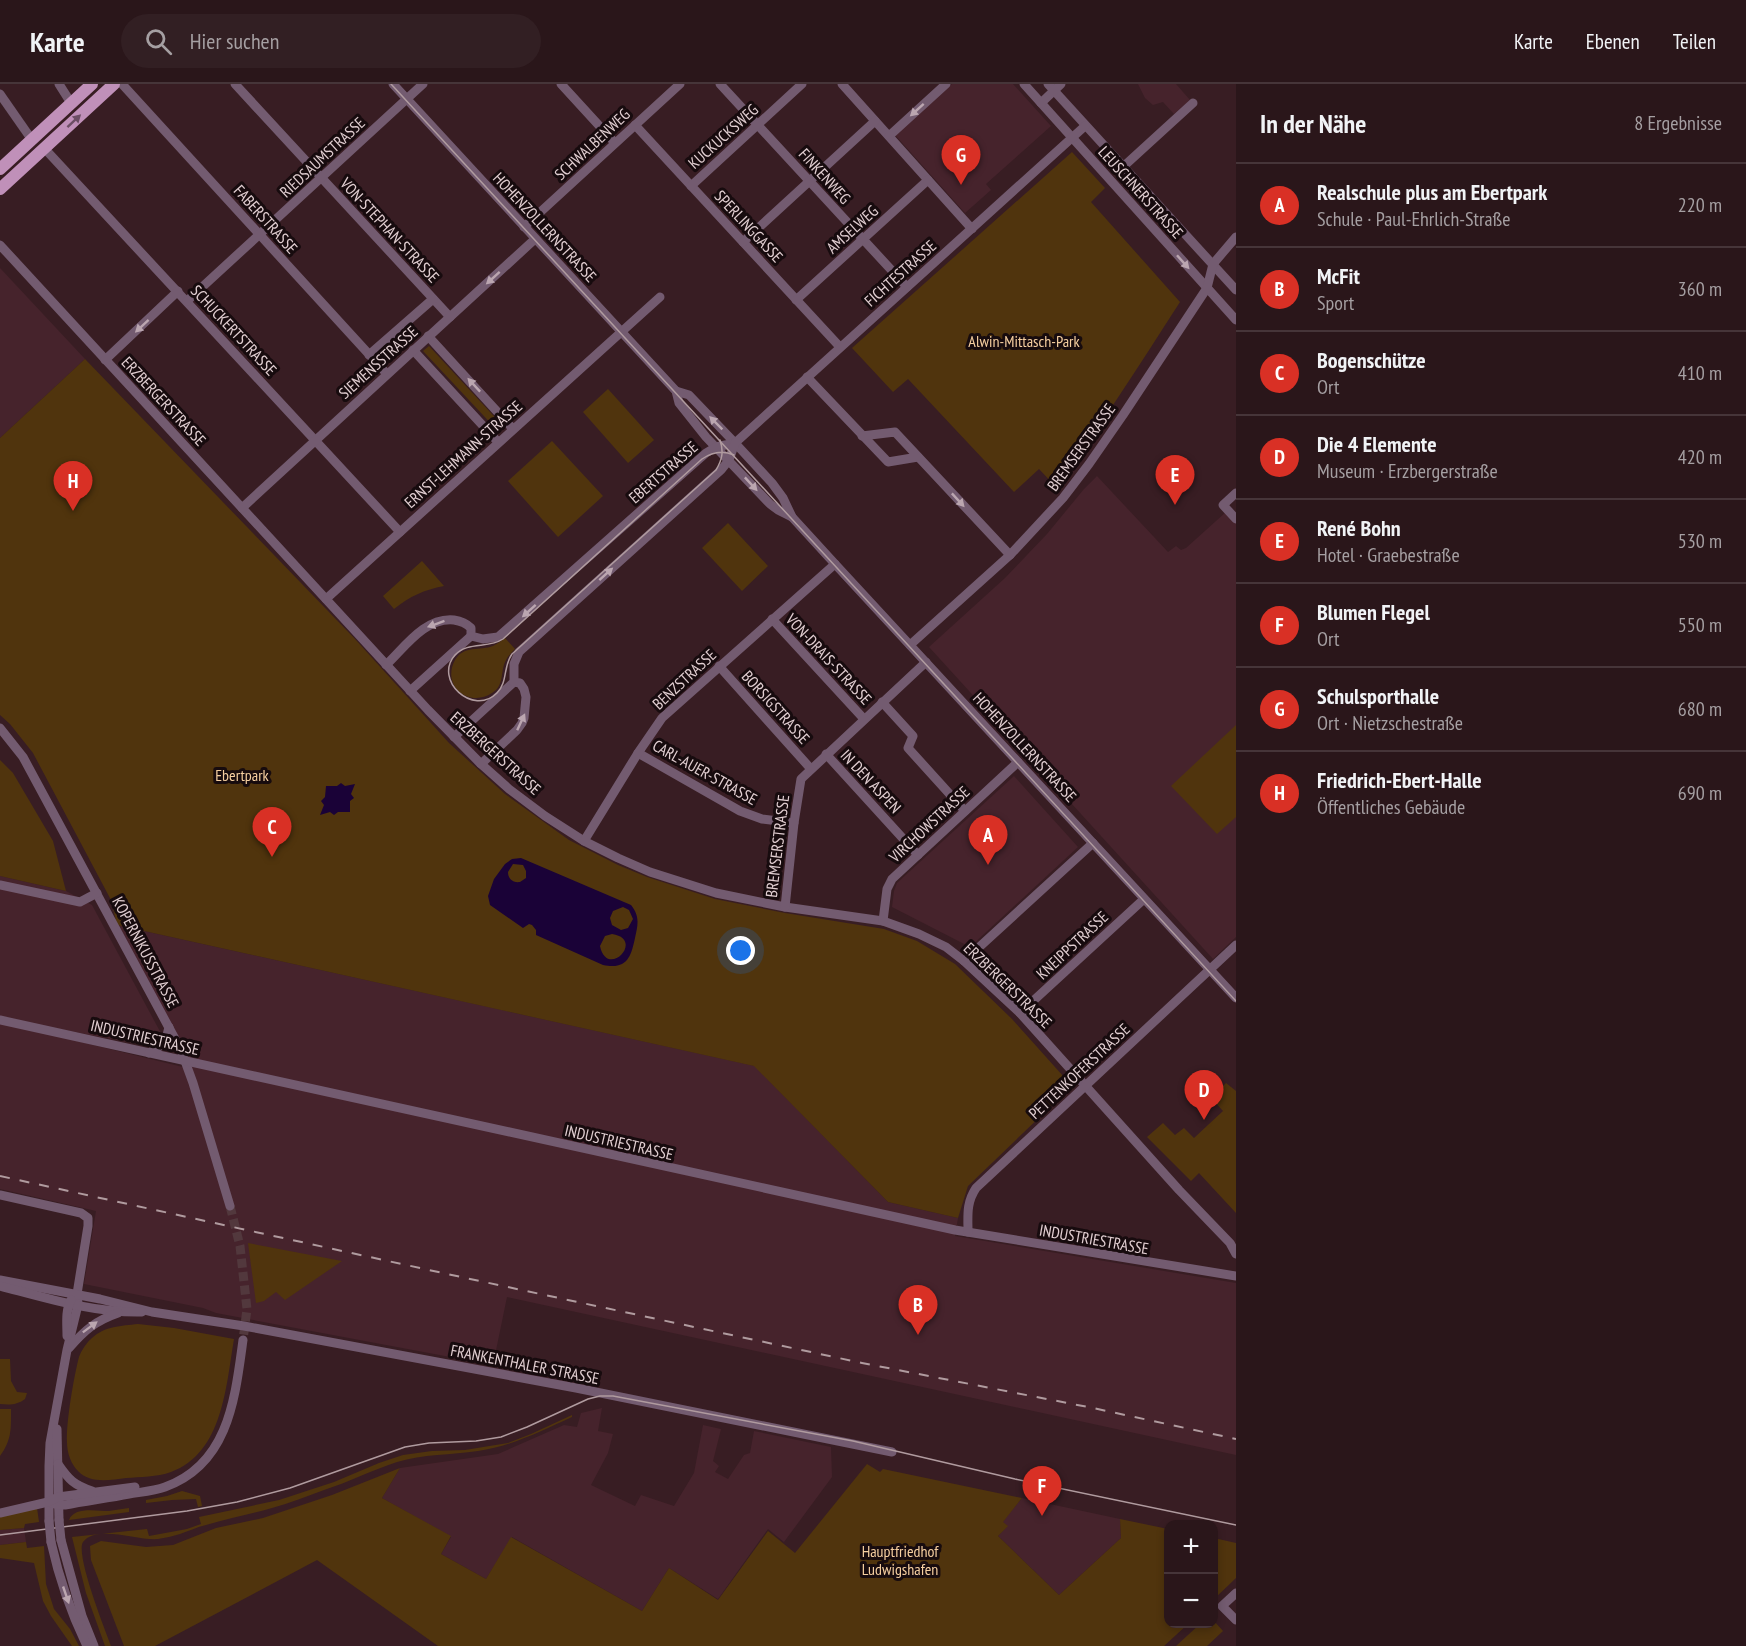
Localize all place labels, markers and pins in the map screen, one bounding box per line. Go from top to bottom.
pin: G [942,135,980,185]
pin: E [1156,456,1194,505]
pin: H [54,462,92,511]
pin: C [252,808,292,857]
pin: A [968,816,1008,865]
pin: D [1184,1070,1224,1120]
pin: B [898,1286,938,1335]
pin: F [1022,1466,1062,1516]

